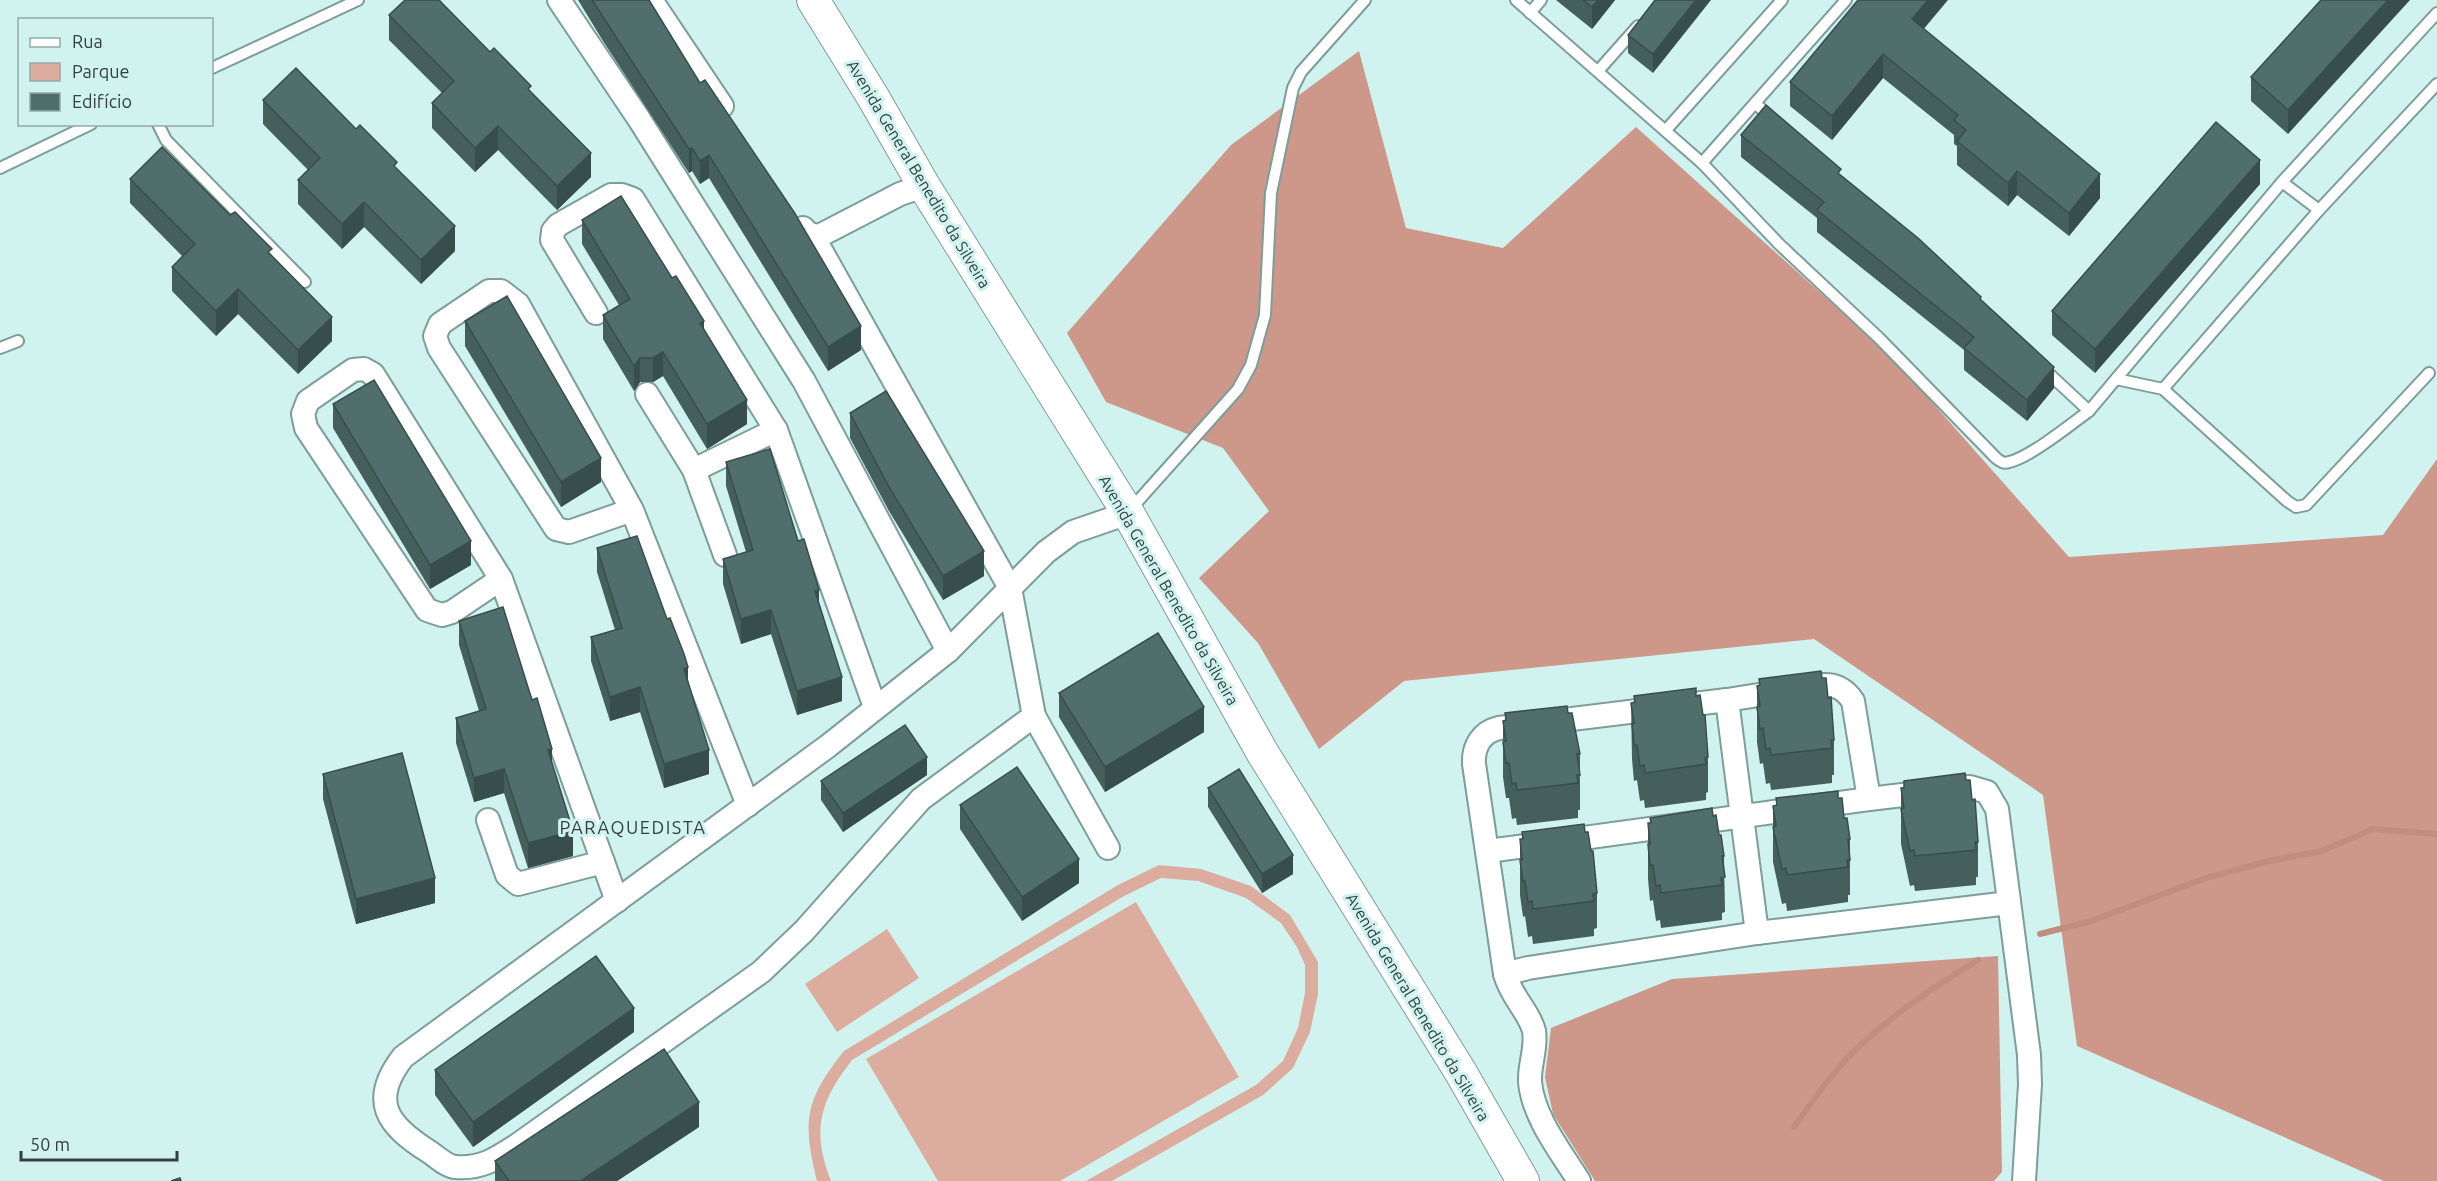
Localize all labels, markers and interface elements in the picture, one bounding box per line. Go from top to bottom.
legend [18,18,213,126]
text: Rua [72,31,103,51]
street label: Avenida General Benedito da Silveira [844,57,994,291]
text: Parque [72,61,129,81]
text: Edifício [72,91,132,111]
street label: Avenida General Benedito da Silveira [1096,472,1242,708]
district label: PARAQUEDISTA [560,817,706,838]
street label: Avenida General Benedito da Silveira [1343,890,1493,1124]
scale bar [21,1124,177,1162]
text: 50 m [30,1134,70,1154]

